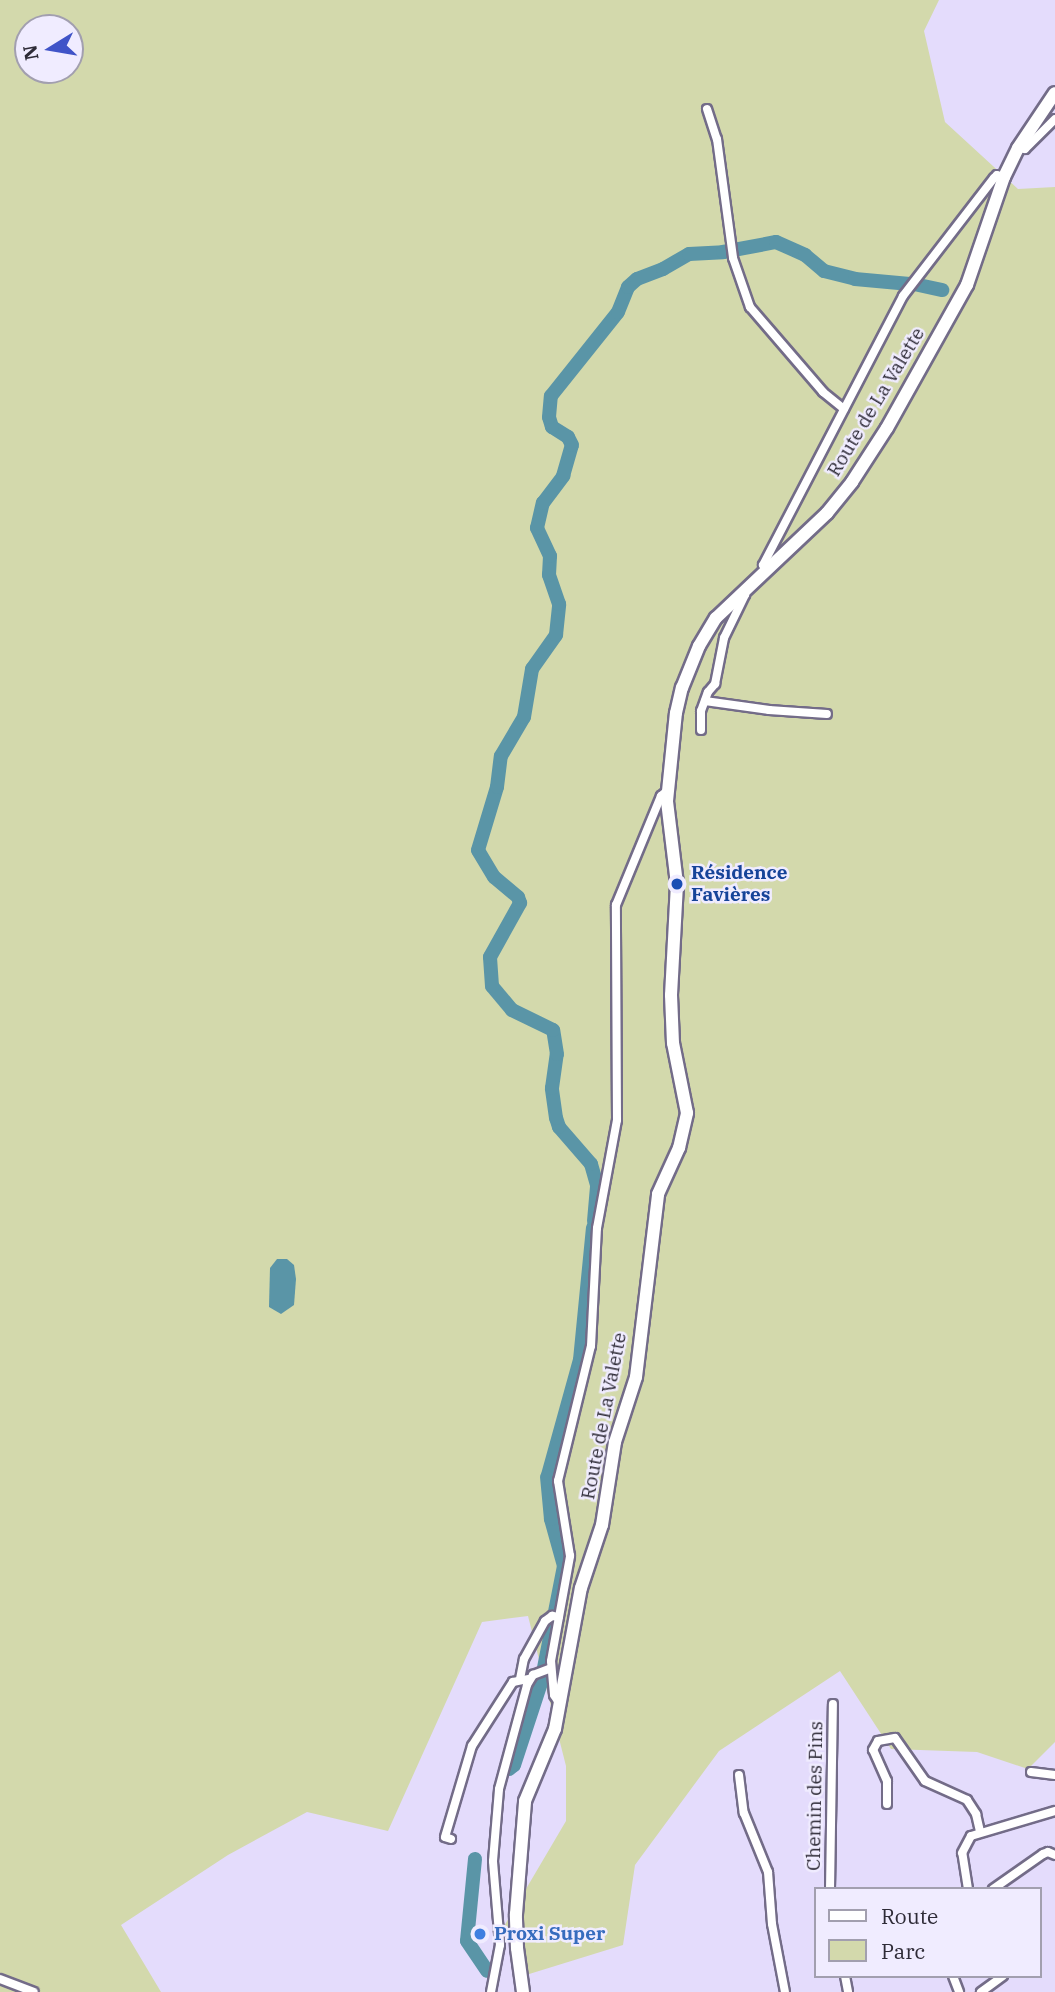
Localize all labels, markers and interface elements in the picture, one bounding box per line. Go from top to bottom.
north arrow [14,14,84,84]
text: N [17,43,44,62]
street label: Route de La Valette [823,323,929,481]
place label: Résidence Favières [691,862,787,906]
marker: Résidence Favières [669,876,685,892]
street label: Route de La Valette [577,1331,631,1501]
street label: Chemin des Pins [802,1721,828,1871]
legend [814,1887,1041,1978]
text: Route [881,1902,938,1930]
place label: Proxi Super [494,1923,605,1945]
marker: Proxi Super [472,1926,488,1942]
text: Parc [881,1937,925,1965]

